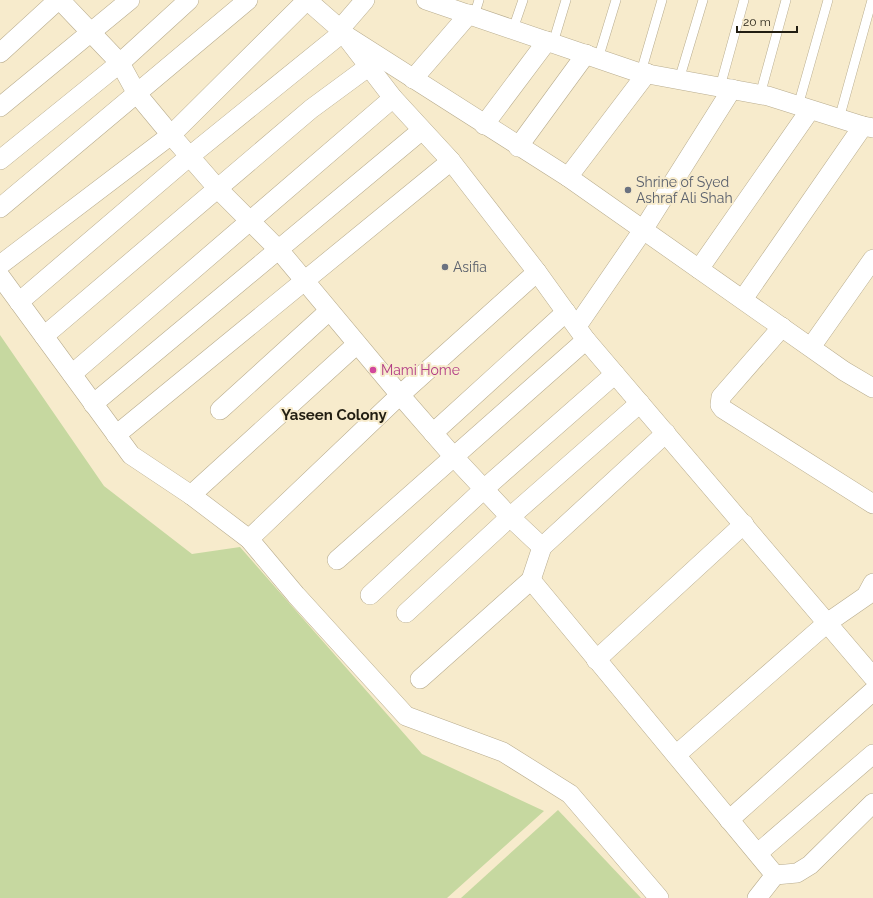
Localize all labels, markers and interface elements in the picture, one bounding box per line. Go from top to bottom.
scale bar [737,8,797,34]
text: 20 m [743,15,771,29]
place label: Shrine of Syed Ashraf Ali Shah [636,174,733,206]
marker: Shrine of Syed Ashraf Ali Shah [623,185,633,195]
place label: Asifia [453,259,487,275]
marker: Asifia [440,262,450,272]
place label: Mami Home [381,362,460,378]
marker: Mami Home [368,365,378,375]
district label: Yaseen Colony [281,406,388,424]

